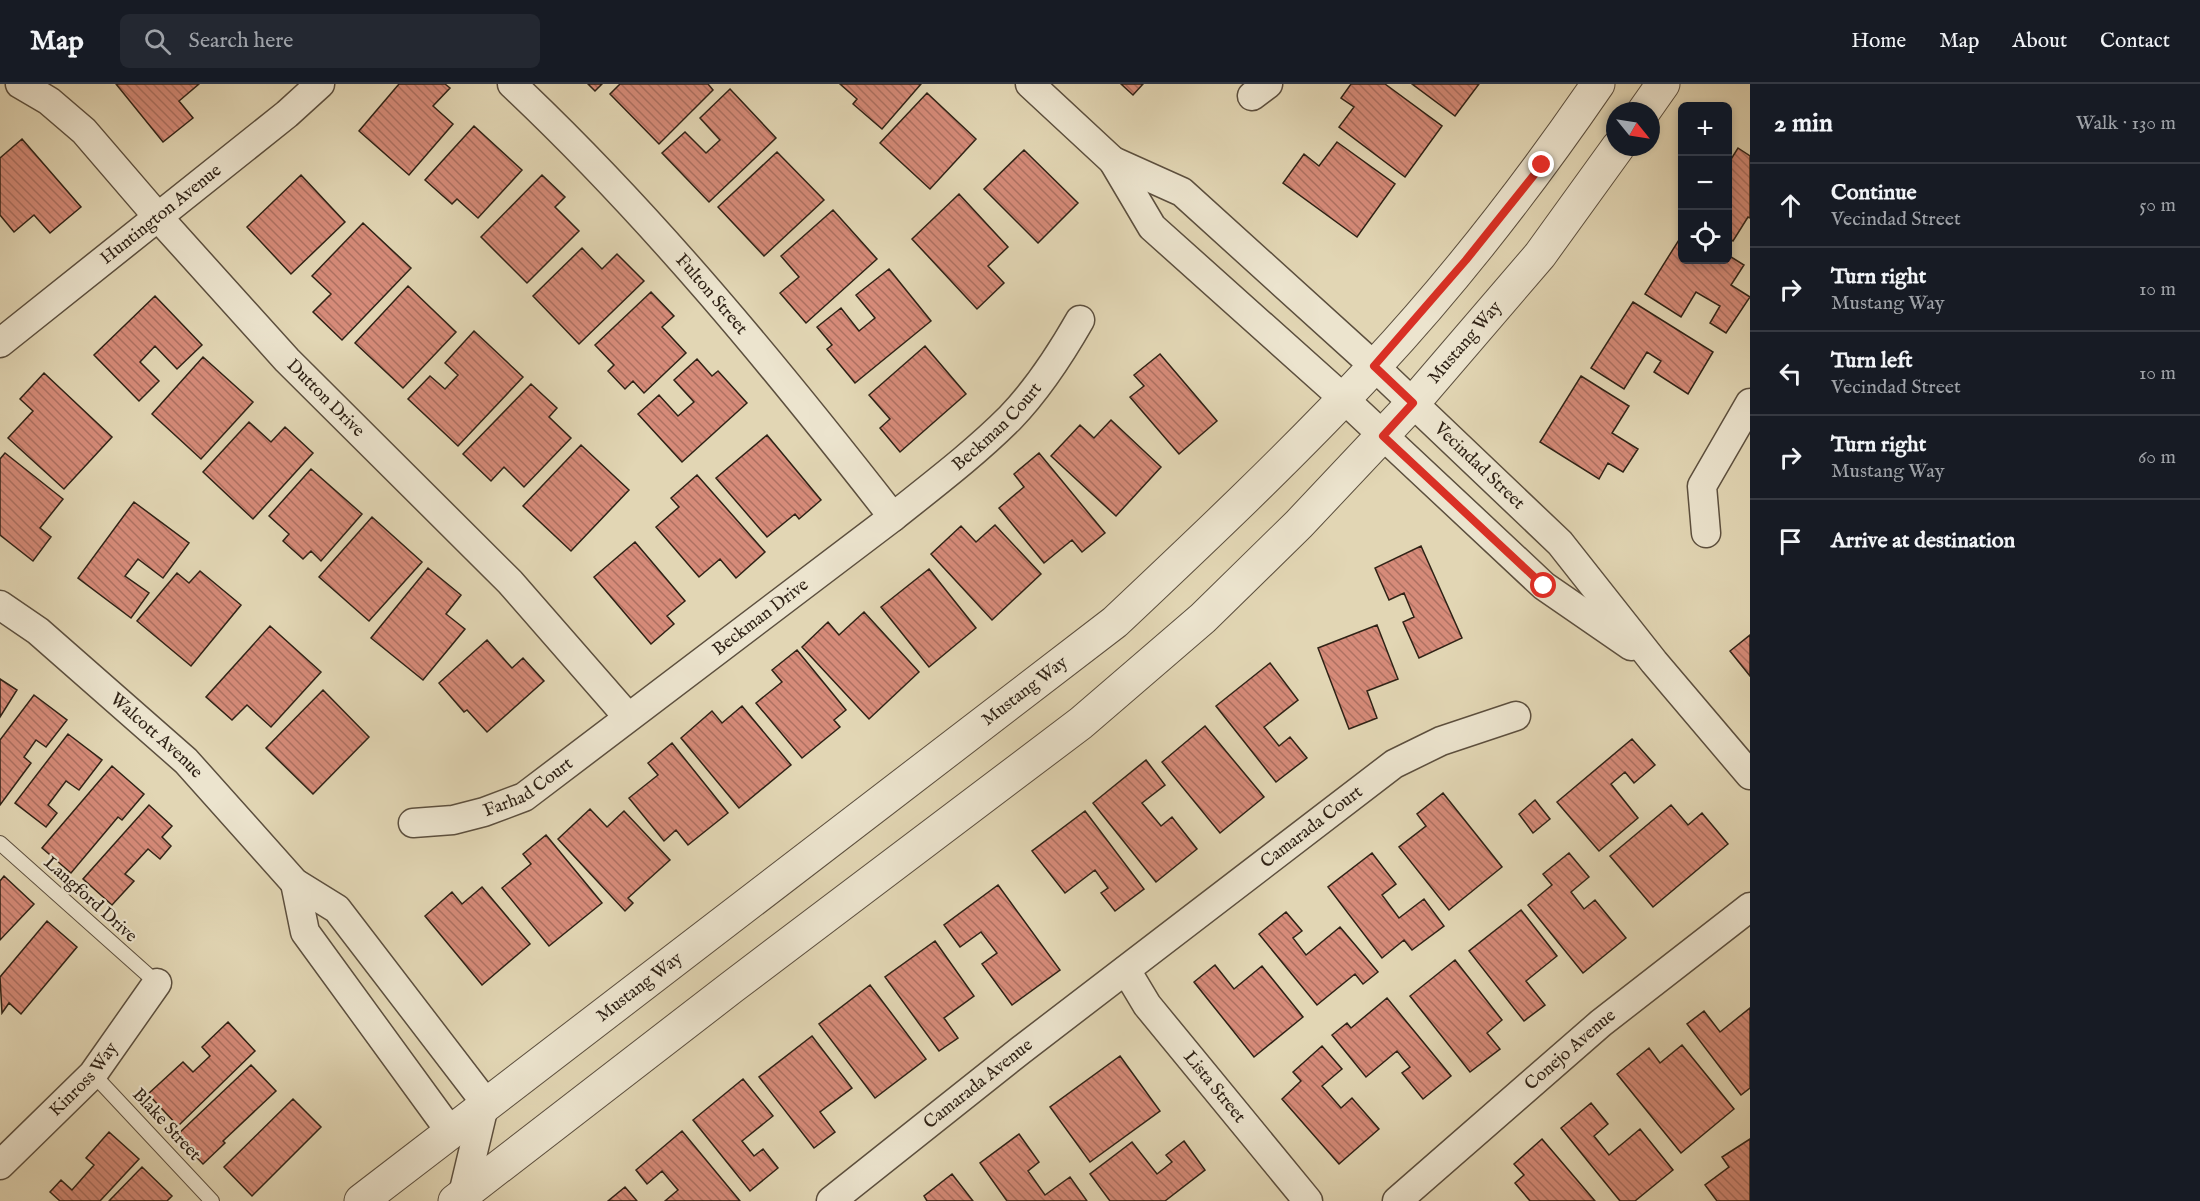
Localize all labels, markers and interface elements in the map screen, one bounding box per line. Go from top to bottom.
search box [120,14,540,68]
text: Map [30,24,84,59]
icon: search [141,25,174,58]
text: Search here [189,27,293,55]
text: Home [1851,28,1906,55]
text: Map [1939,28,1979,55]
text: About [2012,28,2067,55]
text: Contact [2100,28,2170,55]
north arrow [1606,102,1660,156]
map controls [1678,102,1732,264]
button: + [1678,102,1732,156]
text: 2 min [1774,107,1833,140]
text: Walk · 130 m [2076,111,2176,136]
route end [1528,151,1554,177]
button: − [1678,156,1732,210]
street label: Huntington Avenue [96,159,226,270]
text: Continue [1831,179,1917,207]
icon: ahead [1774,189,1807,222]
text: 50 m [2139,193,2176,218]
text: Vecindad Street [1831,207,1961,232]
button: locate [1678,210,1732,264]
street label: Fulton Street [670,249,753,340]
text: Turn right [1831,263,1926,291]
icon: right [1774,273,1807,306]
text: 10 m [2139,277,2176,302]
text: Mustang Way [1831,291,1944,316]
street label: Mustang Way [1423,296,1507,389]
text: Turn left [1831,347,1913,375]
street label: Dutton Drive [281,354,369,442]
icon: left [1774,357,1807,390]
text: 10 m [2139,361,2176,386]
text: Vecindad Street [1831,375,1961,400]
street label: Beckman Court [947,378,1047,476]
street label: Vecindad Street [1428,417,1530,515]
text: Turn right [1831,431,1926,459]
icon: right [1774,441,1807,474]
text: 60 m [2138,445,2176,470]
text: Mustang Way [1831,459,1944,484]
icon: arrive [1774,525,1807,558]
text: Arrive at destination [1831,527,2015,555]
route start [1530,572,1556,598]
street label: Beckman Drive [708,574,813,661]
street label: Mustang Way [977,651,1072,731]
street label: Walcott Avenue [105,688,208,783]
street label: Farhad Court [480,752,578,823]
street label: Camarada Court [1256,781,1367,874]
street label: Langford Drive [38,852,142,948]
street label: Mustang Way [592,947,687,1027]
street label: Conejo Avenue [1520,1004,1621,1096]
street label: Camarada Avenue [919,1034,1037,1134]
street label: Kinross Way [45,1038,123,1122]
street label: Lista Street [1178,1046,1251,1128]
street label: Blake Street [127,1084,205,1166]

